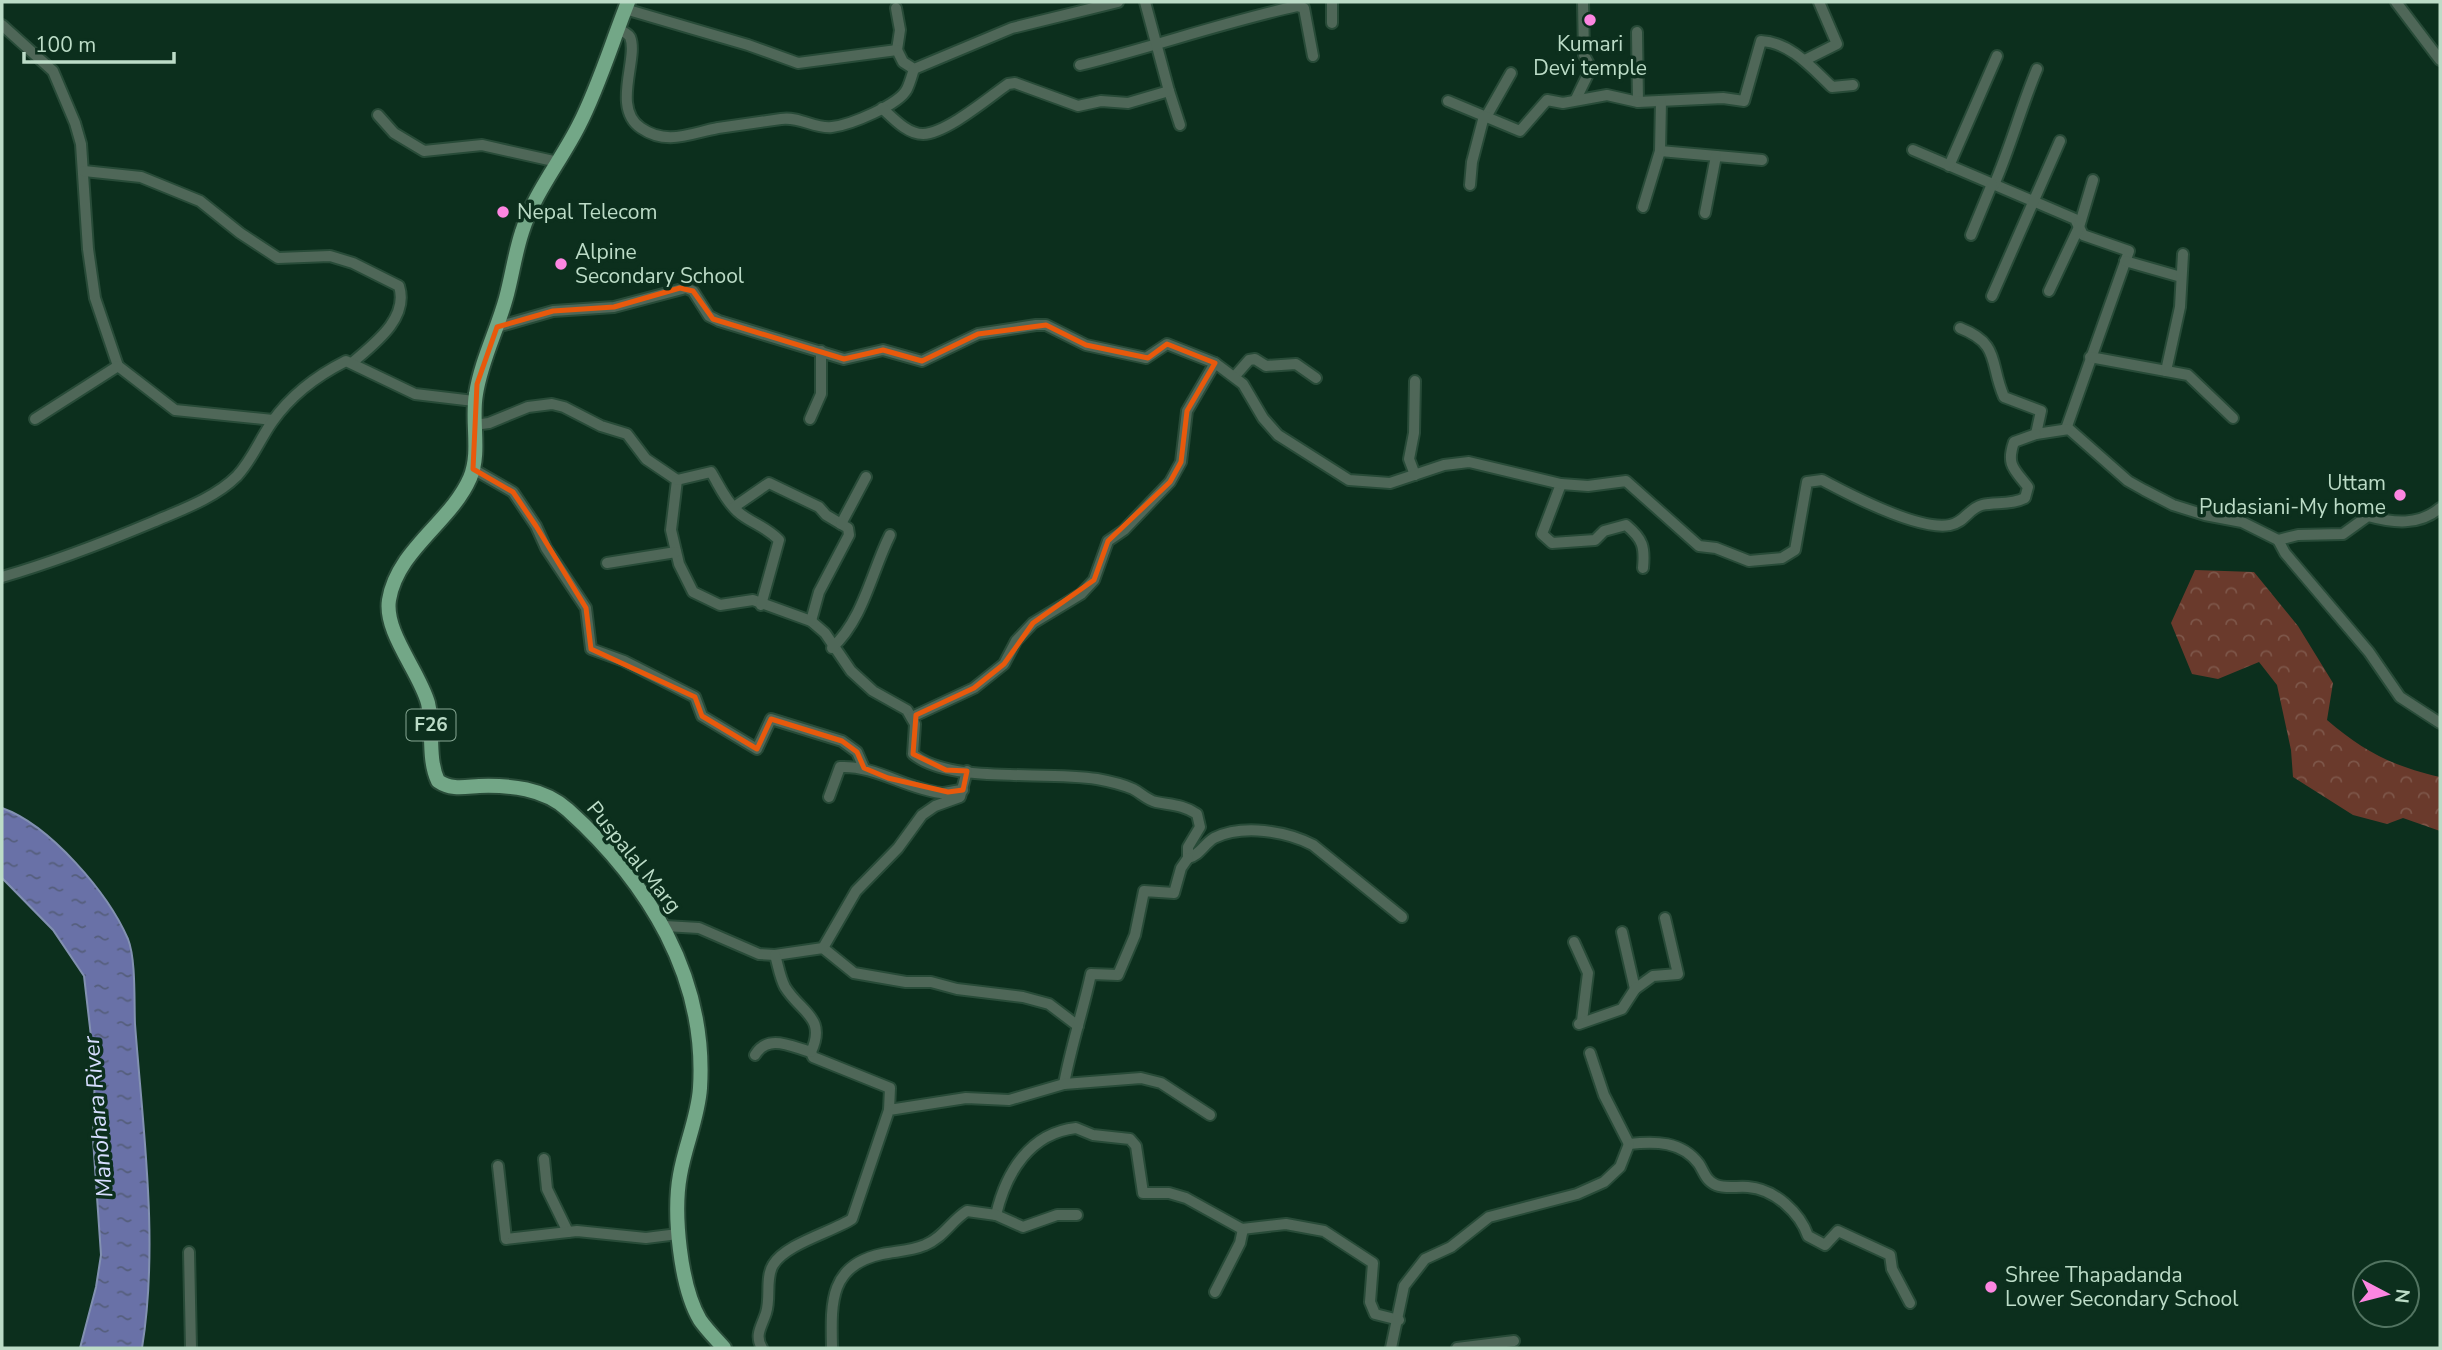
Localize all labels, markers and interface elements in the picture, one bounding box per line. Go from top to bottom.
marker: Kumari Devi temple [1582,12,1598,28]
scale bar [24,21,175,65]
place label: Kumari Devi temple [1533,30,1647,82]
text: 100 m [35,31,96,59]
place label: Nepal Telecom [517,198,657,226]
marker: Nepal Telecom [495,204,511,220]
place label: Alpine Secondary School [575,238,745,290]
marker: Alpine Secondary School [553,256,569,272]
place label: Uttam Pudasiani-My home [2199,469,2386,521]
marker: Uttam Pudasiani-My home [2392,487,2408,503]
road number: F26 [406,710,456,740]
street label: Puspalal Marg [580,795,688,919]
water label: Manohara River [75,1034,121,1199]
north arrow [2351,1259,2421,1329]
place label: Shree Thapadanda Lower Secondary School [2005,1261,2239,1313]
marker: Shree Thapadanda Lower Secondary School [1983,1279,1999,1295]
text: N [2388,1287,2416,1305]

